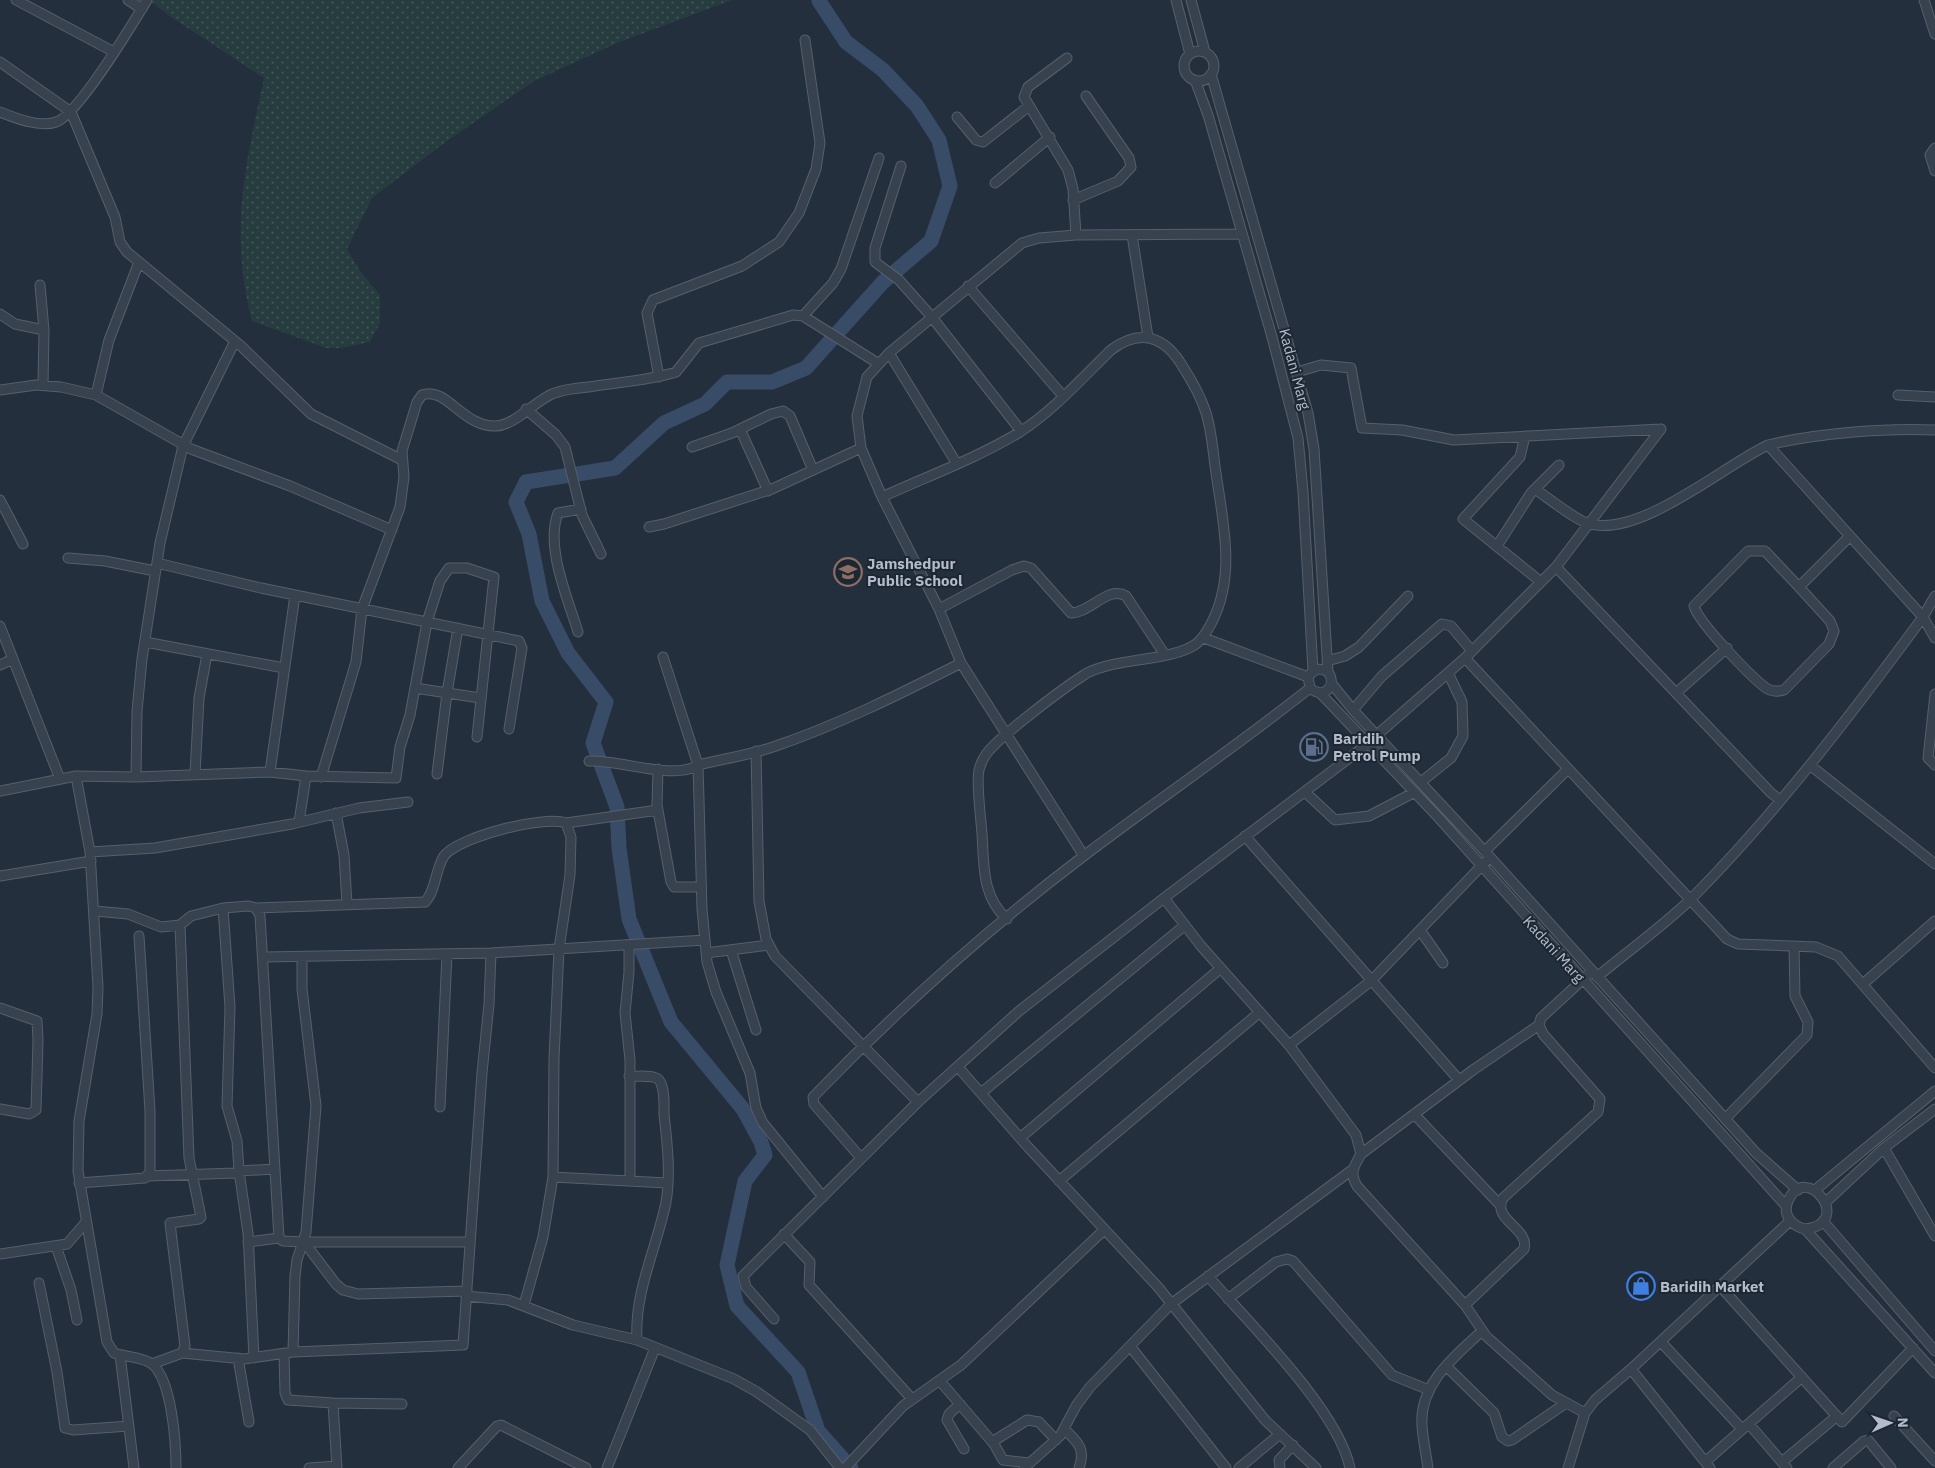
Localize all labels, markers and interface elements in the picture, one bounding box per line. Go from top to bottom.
street label: Kadani Marg [1275,326,1315,412]
place label: Jamshedpur Public School [867,554,963,590]
school or university icon: Jamshedpur Public School [833,557,863,587]
place label: Baridih Petrol Pump [1333,729,1421,765]
fuel station icon: Baridih Petrol Pump [1299,732,1329,762]
street label: Kadani Marg [1519,912,1589,986]
shop icon: Baridih Market [1626,1271,1656,1301]
place label: Baridih Market [1660,1277,1764,1296]
north arrow [1865,1398,1915,1448]
text: N [1894,1417,1912,1428]

